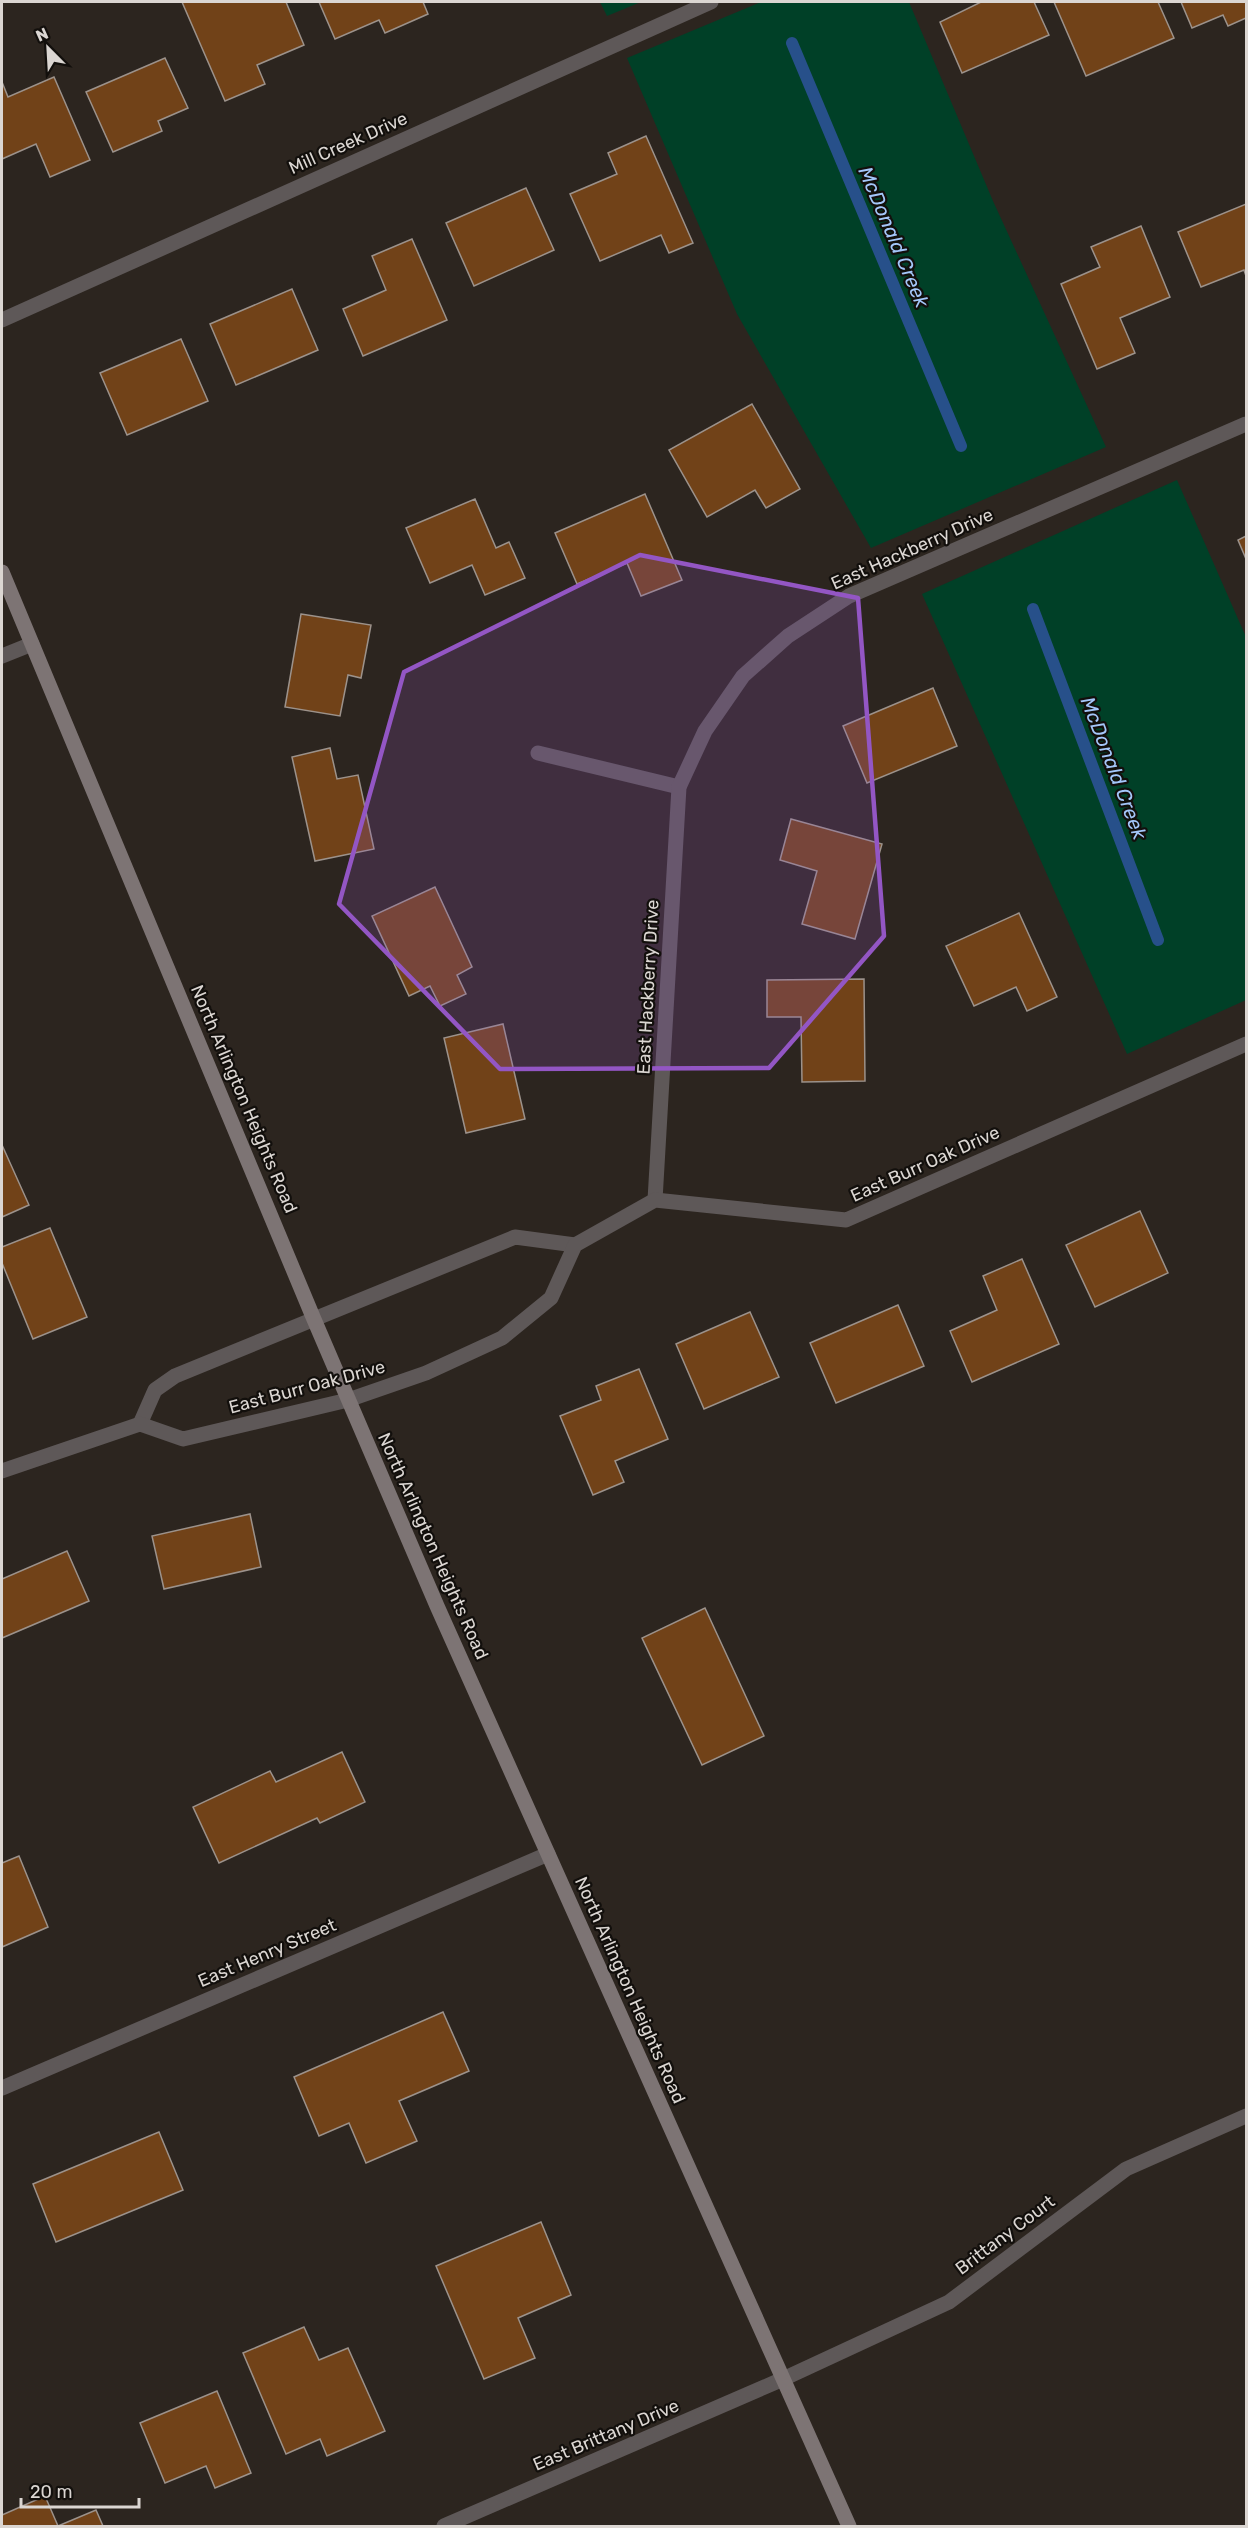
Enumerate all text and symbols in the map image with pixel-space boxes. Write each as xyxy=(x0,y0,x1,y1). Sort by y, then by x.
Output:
north arrow xyxy=(18,18,78,78)
text: N xyxy=(33,24,51,46)
street label: Mill Creek Drive xyxy=(285,107,411,179)
water label: McDonald Creek xyxy=(853,163,935,312)
street label: East Hackberry Drive xyxy=(828,503,996,595)
water label: McDonald Creek xyxy=(1076,693,1153,844)
street label: East Hackberry Drive xyxy=(632,899,664,1075)
street label: North Arlington Heights Road xyxy=(186,982,302,1216)
street label: East Burr Oak Drive xyxy=(847,1121,1003,1207)
street label: East Burr Oak Drive xyxy=(226,1356,388,1418)
street label: North Arlington Heights Road xyxy=(373,1429,493,1663)
street label: North Arlington Heights Road xyxy=(570,1873,690,2107)
street label: East Henry Street xyxy=(195,1914,339,1992)
street label: Brittany Court xyxy=(951,2190,1059,2280)
street label: East Brittany Drive xyxy=(530,2394,682,2476)
scale bar xyxy=(21,2471,140,2509)
text: 20 m xyxy=(30,2481,72,2503)

